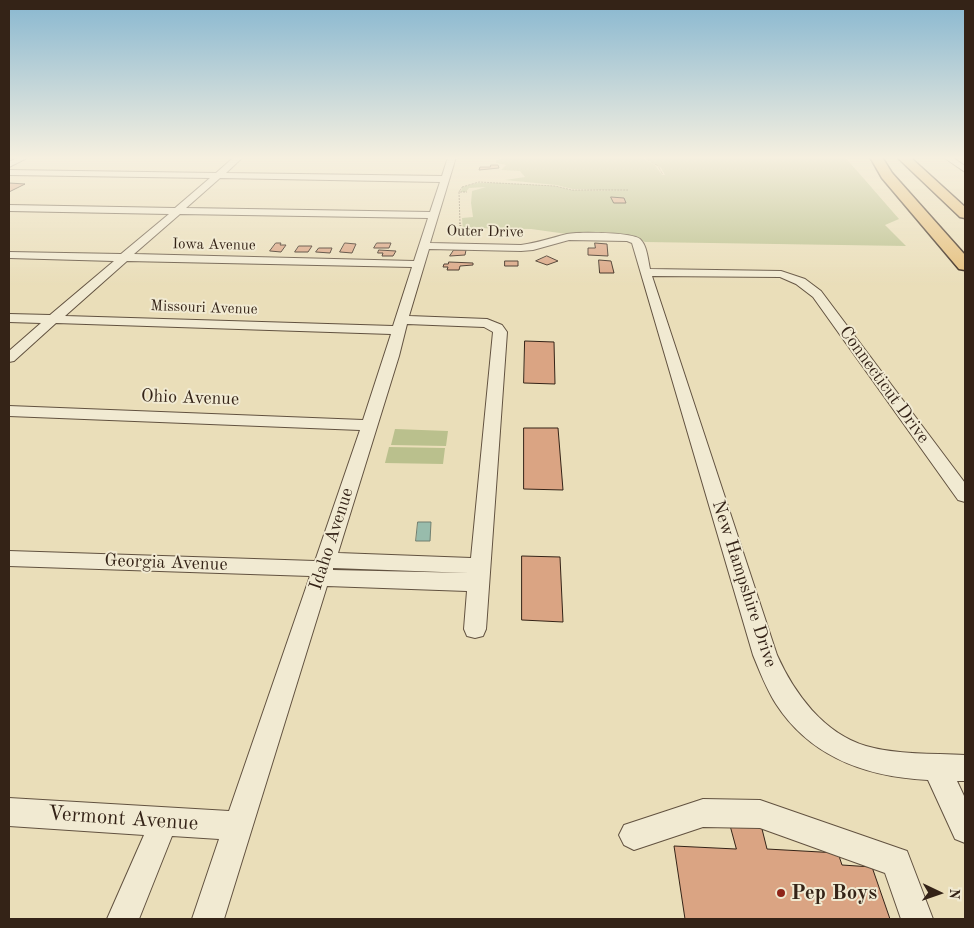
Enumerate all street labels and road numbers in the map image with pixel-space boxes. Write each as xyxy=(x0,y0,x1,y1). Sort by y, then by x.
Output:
street label: Outer Drive xyxy=(446,222,524,242)
street label: Iowa Avenue xyxy=(172,235,256,255)
street label: Missouri Avenue xyxy=(150,297,258,319)
street label: Connecticut Drive xyxy=(834,322,934,448)
street label: Ohio Avenue xyxy=(140,385,240,411)
street label: Idaho Avenue xyxy=(305,485,359,593)
street label: New Hampshire Drive xyxy=(707,498,781,670)
street label: Georgia Avenue xyxy=(104,550,228,576)
street label: Vermont Avenue xyxy=(47,801,199,837)

